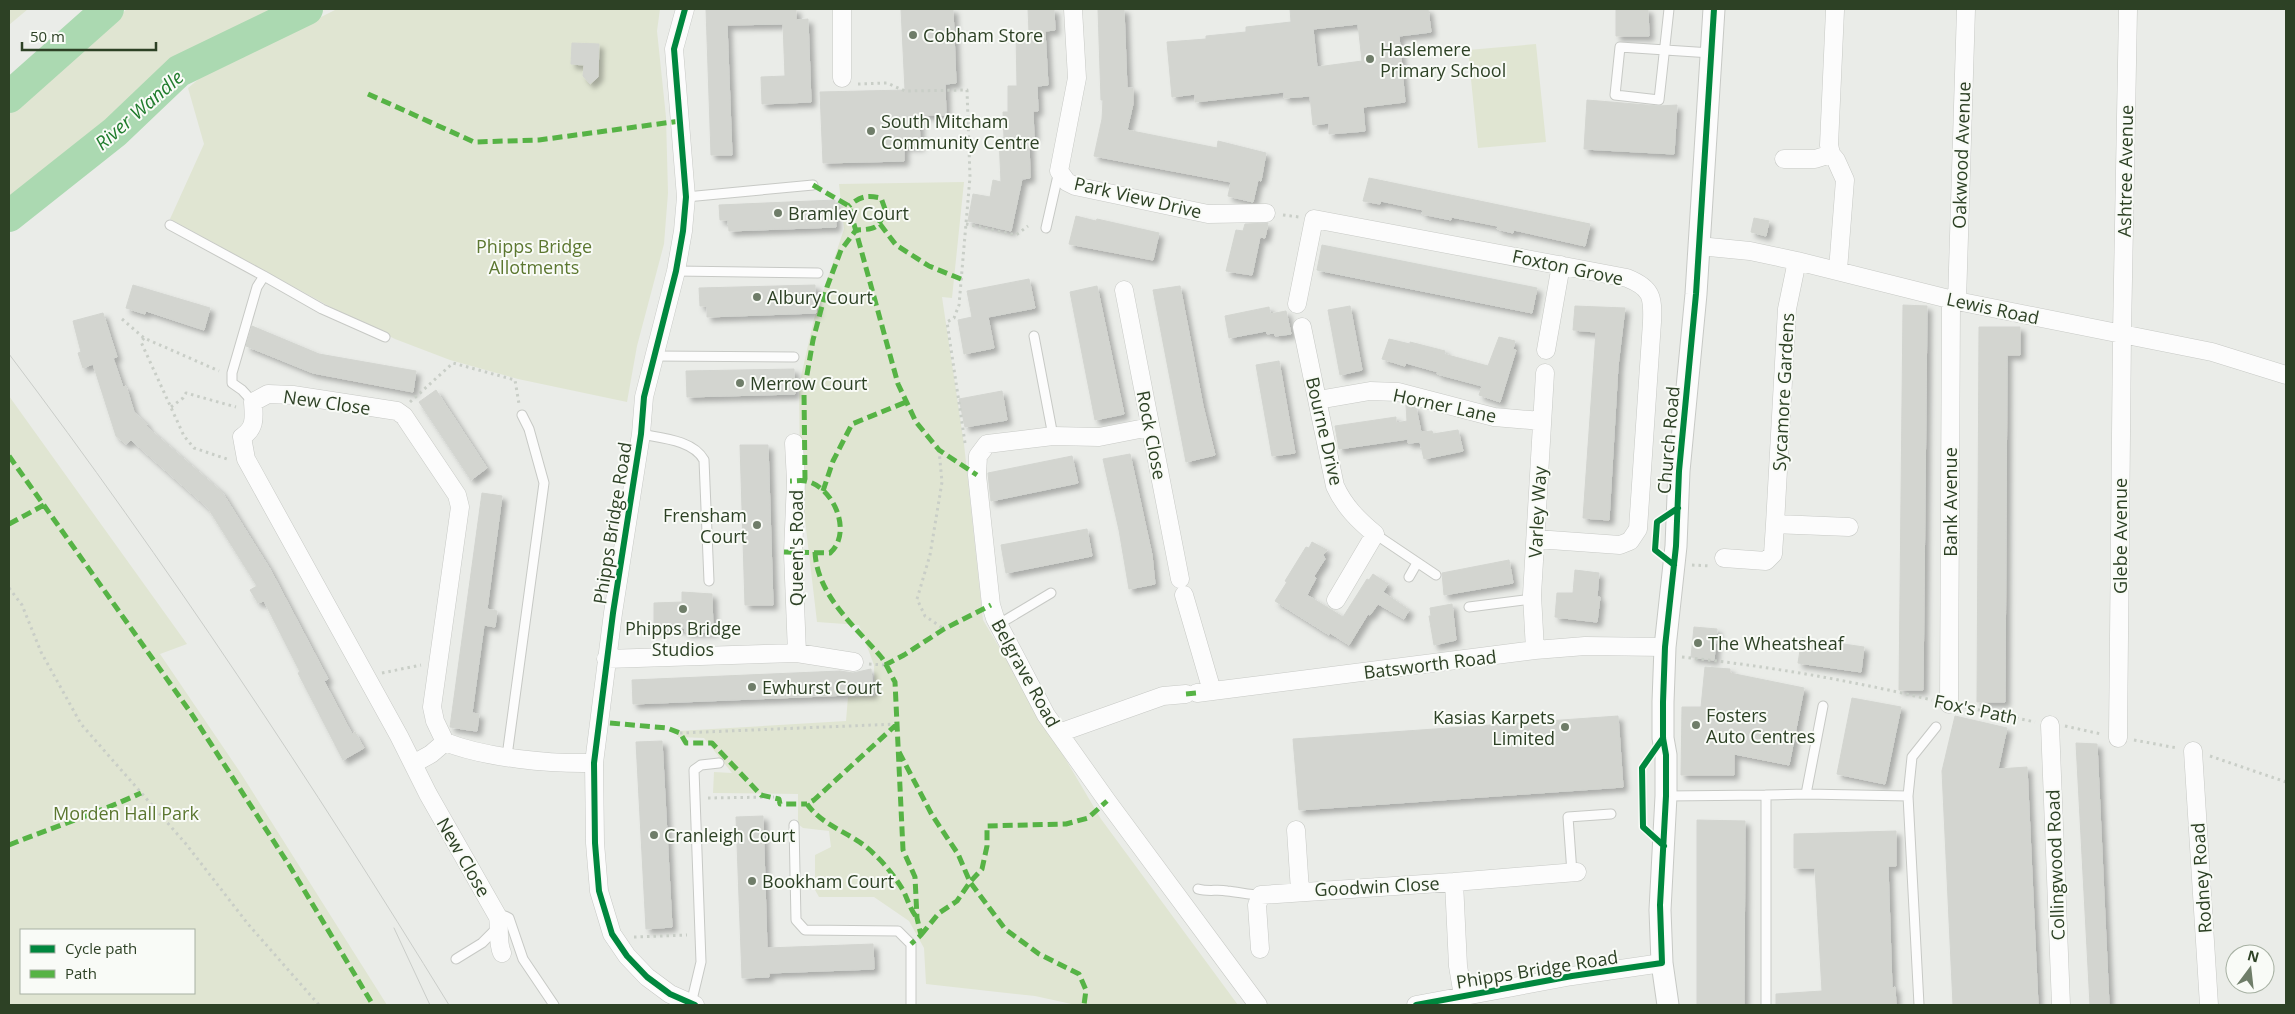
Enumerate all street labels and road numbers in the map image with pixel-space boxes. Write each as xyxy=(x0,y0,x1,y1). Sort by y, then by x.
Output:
street label: Oakwood Avenue xyxy=(1946,81,1976,229)
street label: Ashtree Avenue xyxy=(2112,105,2138,237)
street label: Park View Drive xyxy=(1072,171,1204,223)
street label: Foxton Grove xyxy=(1510,244,1626,290)
street label: Lewis Road xyxy=(1944,286,2042,330)
street label: Sycamore Gardens xyxy=(1767,312,1799,472)
street label: Bourne Drive xyxy=(1301,374,1349,488)
street label: Horner Lane xyxy=(1391,382,1499,428)
street label: New Close xyxy=(282,384,372,420)
street label: Church Road xyxy=(1651,385,1685,495)
street label: Rock Close xyxy=(1132,388,1172,482)
street label: Phipps Bridge Road xyxy=(587,440,637,606)
street label: Bank Avenue xyxy=(1938,447,1962,557)
street label: Varley Way xyxy=(1523,464,1551,559)
street label: Glebe Avenue xyxy=(2108,478,2132,594)
street label: Queen's Road xyxy=(784,490,808,606)
street label: Belgrave Road xyxy=(986,615,1066,731)
street label: Batsworth Road xyxy=(1362,644,1498,684)
street label: Fox's Path xyxy=(1932,688,2020,730)
street label: Collingwood Road xyxy=(2040,789,2070,941)
street label: New Close xyxy=(432,813,496,901)
street label: Rodney Road xyxy=(2185,822,2217,934)
street label: Goodwin Close xyxy=(1314,871,1440,901)
street label: Phipps Bridge Road xyxy=(1454,944,1620,994)

